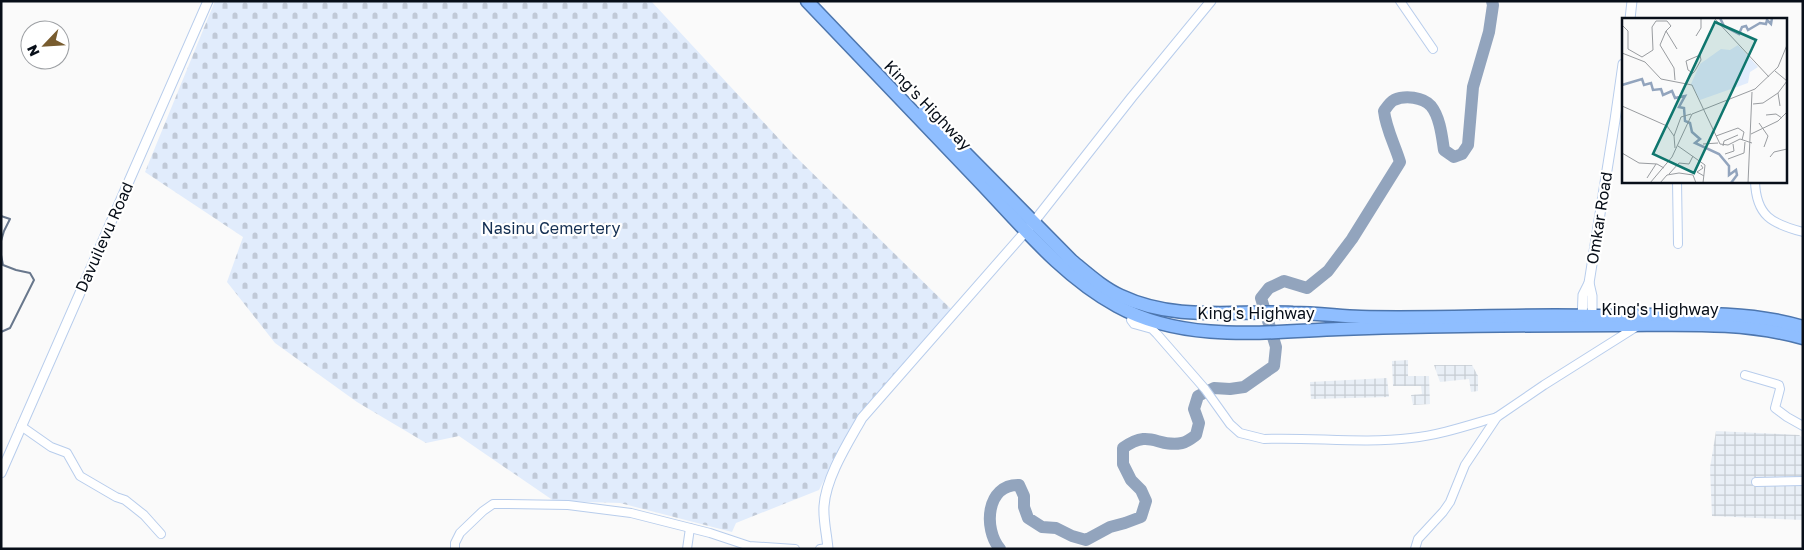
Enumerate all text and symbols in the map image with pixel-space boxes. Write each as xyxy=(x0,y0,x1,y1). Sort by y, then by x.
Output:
inset map xyxy=(1622,18,1786,182)
north arrow xyxy=(20,20,70,70)
text: N xyxy=(23,42,43,59)
street label: King's Highway xyxy=(880,56,976,154)
street label: Omkar Road xyxy=(1582,170,1616,266)
street label: Davuilevu Road xyxy=(71,179,137,295)
park label: Nasinu Cemertery xyxy=(481,218,621,238)
street label: King's Highway xyxy=(1601,299,1719,319)
street label: King's Highway xyxy=(1197,303,1315,323)

